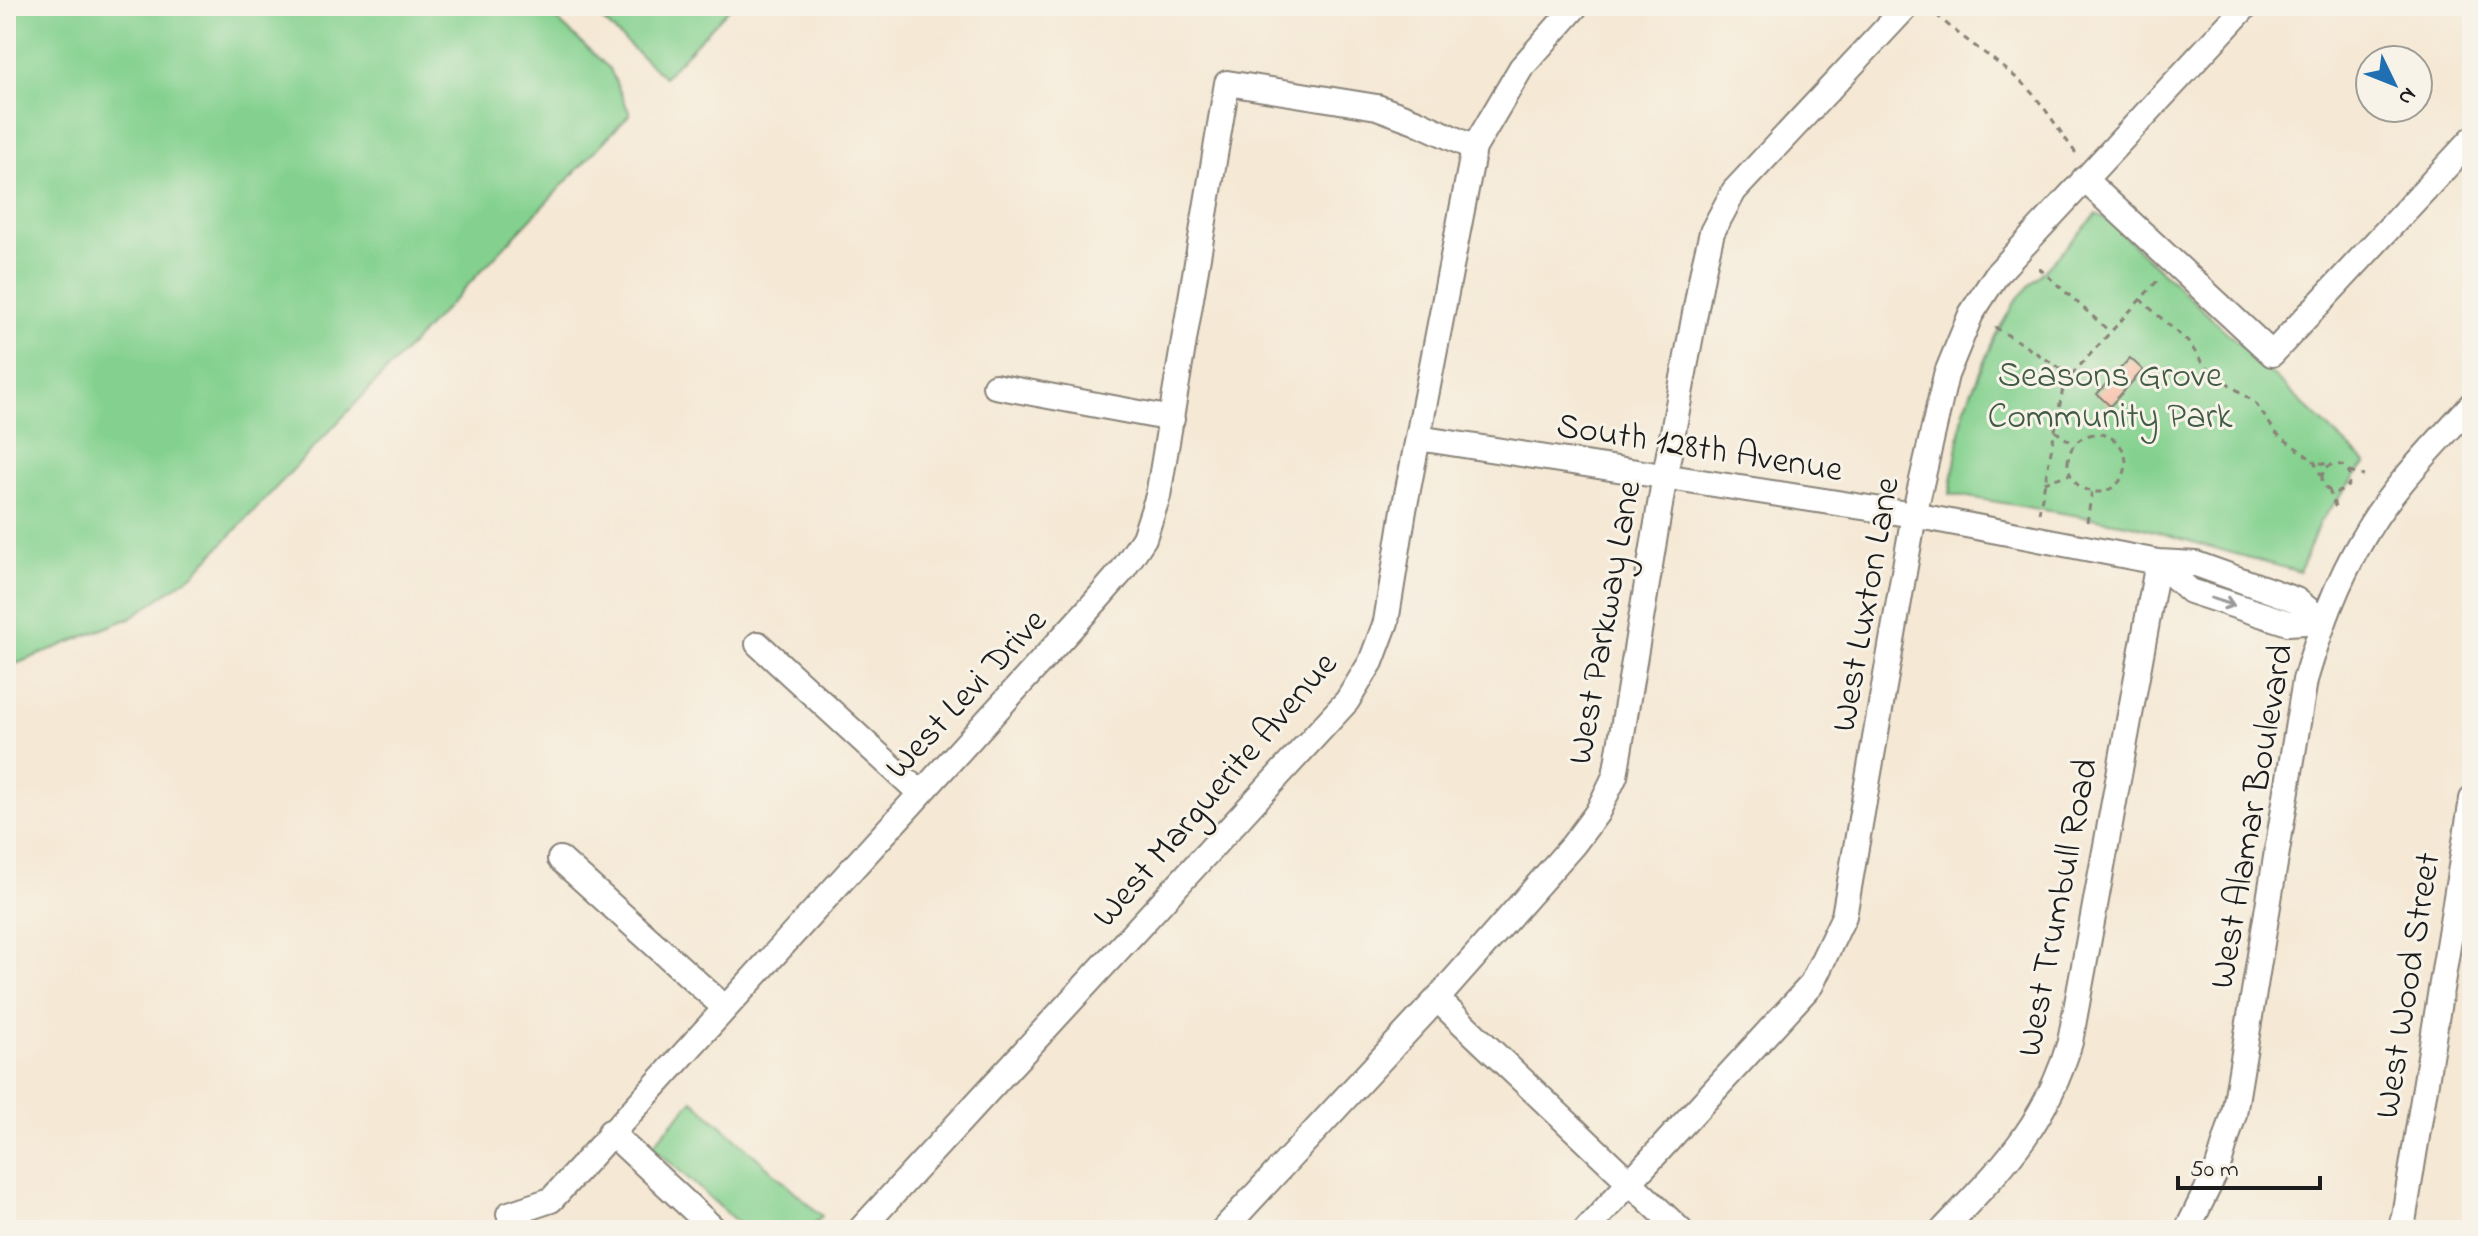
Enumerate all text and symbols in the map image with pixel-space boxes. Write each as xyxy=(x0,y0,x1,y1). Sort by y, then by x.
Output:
north arrow xyxy=(2354,44,2434,124)
text: N xyxy=(2390,79,2423,112)
park label: Seasons Grove Community Park xyxy=(1987,351,2233,445)
street label: South 128th Avenue xyxy=(1552,401,1847,498)
street label: West Luxton Lane xyxy=(1819,472,1916,736)
street label: West Parkway Lane xyxy=(1555,476,1658,769)
one-way arrow xyxy=(2211,595,2236,610)
street label: West Levi Drive xyxy=(874,597,1061,793)
street label: West Marguerite Avenue xyxy=(1081,640,1352,941)
street label: West Alamar Boulevard xyxy=(2197,640,2310,993)
street label: West Trumbull Road xyxy=(2005,754,2114,1061)
street label: West Wood Street xyxy=(2362,849,2457,1123)
scale bar xyxy=(2178,1140,2320,1190)
text: 50 m xyxy=(2190,1153,2239,1188)

